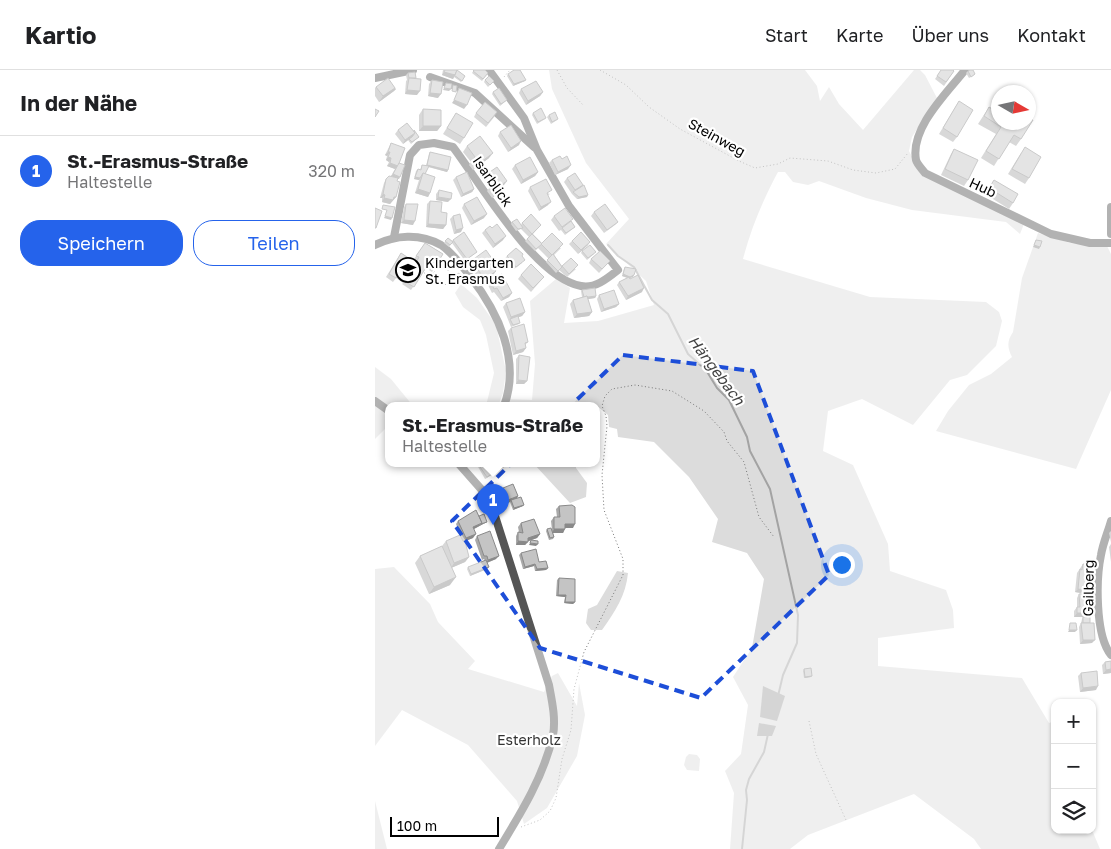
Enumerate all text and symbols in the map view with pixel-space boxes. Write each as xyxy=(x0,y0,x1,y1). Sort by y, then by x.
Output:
text: Kartio xyxy=(25,20,97,49)
text: Start xyxy=(765,24,808,46)
text: Karte xyxy=(836,24,883,46)
text: Über uns xyxy=(911,24,989,46)
text: Kontakt xyxy=(1017,24,1086,46)
north arrow xyxy=(991,85,1036,130)
text: In der Nähe xyxy=(20,90,137,116)
street label: Steinweg xyxy=(686,114,748,160)
text: St.-Erasmus-Straße xyxy=(67,149,248,172)
street label: Isarblick xyxy=(470,153,517,210)
text: 1 xyxy=(32,161,40,181)
text: 320 m xyxy=(308,161,355,181)
text: Haltestelle xyxy=(67,172,152,192)
street label: Hub xyxy=(967,173,999,201)
button: Speichern xyxy=(20,220,183,266)
button: Teilen xyxy=(193,220,355,266)
place label: Kindergarten St. Erasmus xyxy=(425,254,514,287)
school or university icon: Kindergarten St. Erasmus xyxy=(395,257,421,283)
water label: Hängebach xyxy=(684,332,749,409)
popup xyxy=(385,402,600,467)
text: St.-Erasmus-Straße xyxy=(402,413,583,436)
text: Haltestelle xyxy=(402,436,487,456)
pin: 1 xyxy=(477,484,509,525)
your location xyxy=(829,552,855,578)
street label: Gailberg xyxy=(1079,560,1097,616)
map controls xyxy=(1051,699,1096,834)
button: + xyxy=(1051,699,1096,744)
park label: Esterholz xyxy=(497,731,561,748)
button: − xyxy=(1051,744,1096,789)
button: layers xyxy=(1051,789,1096,834)
scale bar xyxy=(390,814,499,837)
text: 100 m xyxy=(397,817,437,834)

